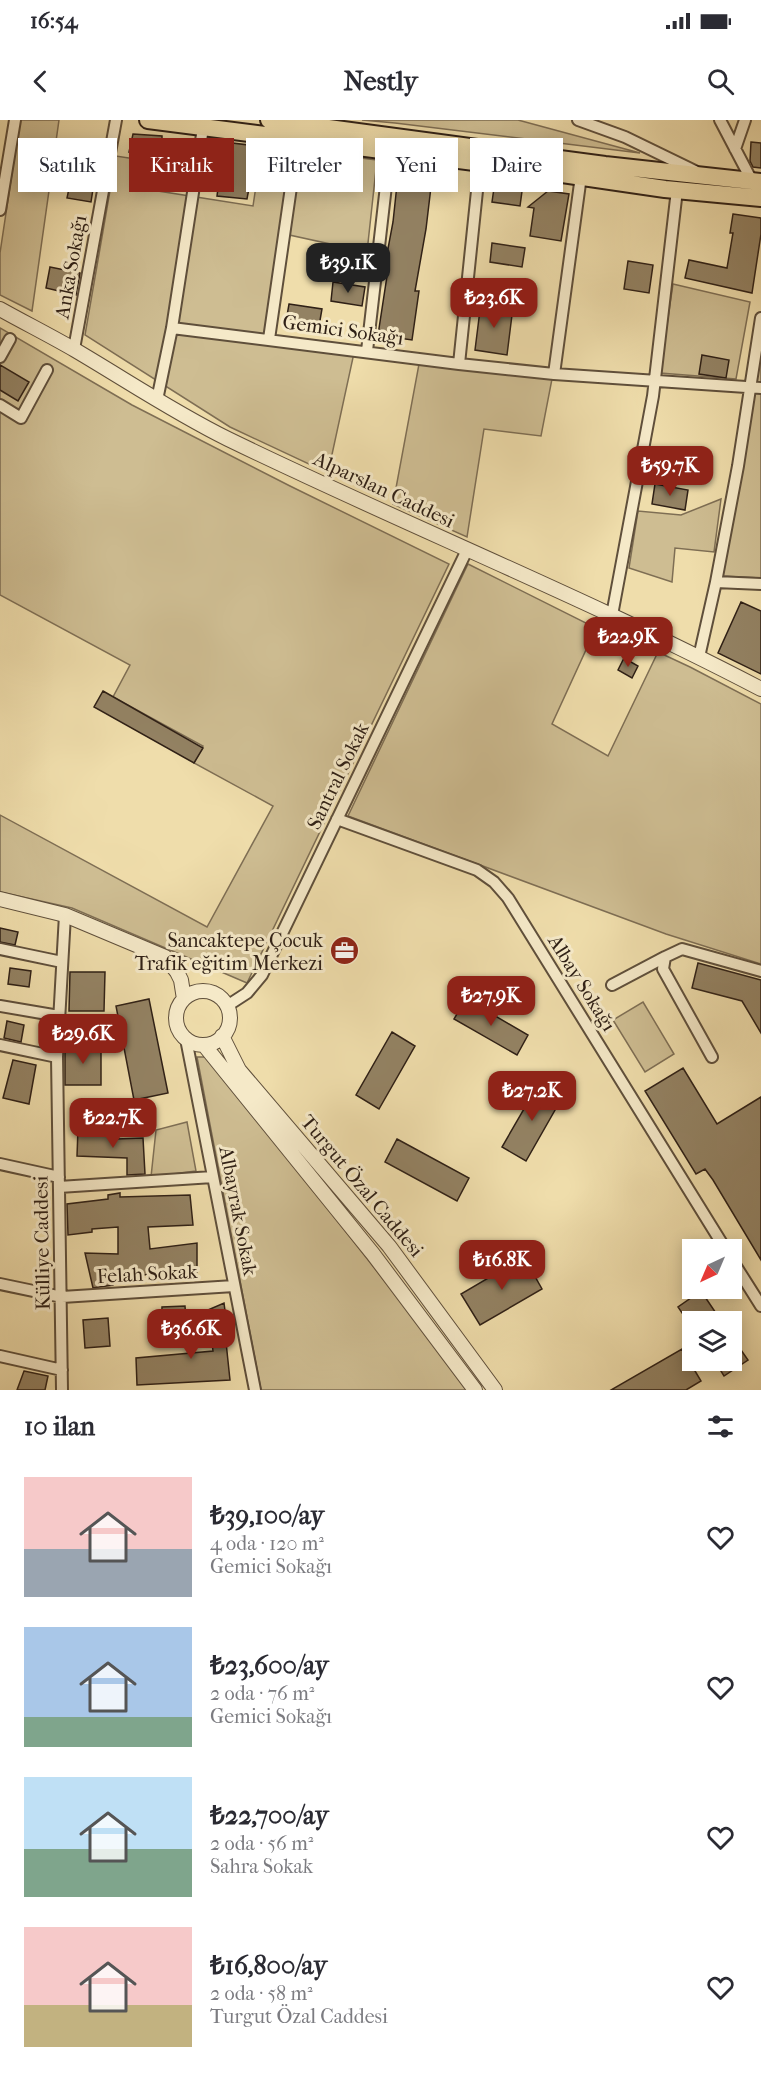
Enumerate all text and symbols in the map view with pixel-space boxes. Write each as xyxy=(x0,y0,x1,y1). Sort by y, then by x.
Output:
text: 16:54 xyxy=(30,8,78,34)
icon: back xyxy=(24,65,57,98)
text: Nestly xyxy=(343,65,418,97)
icon: search xyxy=(704,65,737,98)
chip: Satılık xyxy=(18,138,117,192)
chip: Kiralık xyxy=(129,138,234,192)
chip: Filtreler xyxy=(246,138,363,192)
chip: Yeni xyxy=(375,138,458,192)
chip: Daire xyxy=(470,138,563,192)
street label: Anka Sokağı xyxy=(50,213,91,322)
pin: ₺39.1K xyxy=(299,243,397,294)
text: ₺39.1K xyxy=(320,251,376,274)
pin: ₺23.6K xyxy=(445,278,543,329)
text: ₺23.6K xyxy=(464,286,524,309)
street label: Gemici Sokağı xyxy=(281,310,405,350)
pin: ₺59.7K xyxy=(621,446,719,497)
street label: Alparslan Caddesi xyxy=(309,447,458,533)
text: ₺59.7K xyxy=(641,454,699,477)
pin: ₺22.9K xyxy=(579,617,677,668)
text: ₺22.9K xyxy=(598,625,658,648)
street label: Santral Sokak xyxy=(302,718,374,833)
place label: Sancaktepe Çocuk Trafik eğitim Merkezi xyxy=(135,929,324,975)
street label: Albay Sokağı xyxy=(543,930,621,1035)
office icon: Sancaktepe Çocuk Trafik eğitim Merkezi xyxy=(328,935,360,967)
pin: ₺27.9K xyxy=(442,976,540,1027)
text: ₺27.9K xyxy=(461,984,521,1007)
pin: ₺29.6K xyxy=(34,1014,132,1065)
text: ₺29.6K xyxy=(52,1022,114,1045)
pin: ₺27.2K xyxy=(483,1071,581,1122)
text: ₺27.2K xyxy=(502,1079,562,1102)
pin: ₺22.7K xyxy=(64,1098,162,1149)
text: ₺22.7K xyxy=(84,1106,142,1129)
street label: Turgut Özal Caddesi xyxy=(296,1110,429,1262)
street label: Albayrak Sokak xyxy=(214,1144,262,1278)
street label: Külliye Caddesi xyxy=(29,1175,55,1310)
north arrow xyxy=(682,1239,742,1299)
map controls xyxy=(682,1239,742,1371)
pin: ₺16.8K xyxy=(453,1240,551,1291)
text: ₺16.8K xyxy=(473,1248,531,1271)
street label: Felah Sokak xyxy=(96,1260,199,1288)
pin: ₺36.6K xyxy=(142,1309,240,1360)
button: layers xyxy=(682,1311,742,1371)
text: ₺36.6K xyxy=(161,1317,221,1340)
icon: filters xyxy=(704,1410,737,1443)
text: 10 ilan xyxy=(24,1411,95,1442)
text: ₺39,100/ay xyxy=(210,1500,324,1531)
icon: home xyxy=(72,1501,144,1573)
icon: heart xyxy=(704,1521,737,1554)
text: 4 oda · 120 m² xyxy=(210,1532,324,1555)
text: Gemici Sokağı xyxy=(210,1555,332,1578)
text: ₺23,600/ay xyxy=(210,1650,329,1681)
icon: home xyxy=(72,1651,144,1723)
icon: heart xyxy=(704,1671,737,1704)
text: 2 oda · 76 m² xyxy=(210,1682,315,1705)
text: Gemici Sokağı xyxy=(210,1705,332,1728)
text: ₺22,700/ay xyxy=(210,1800,329,1831)
icon: home xyxy=(72,1801,144,1873)
icon: heart xyxy=(704,1821,737,1854)
text: 2 oda · 56 m² xyxy=(210,1832,314,1855)
text: Sahra Sokak xyxy=(210,1855,313,1878)
text: ₺16,800/ay xyxy=(210,1950,327,1981)
icon: home xyxy=(72,1951,144,2023)
icon: heart xyxy=(704,1971,737,2004)
text: 2 oda · 58 m² xyxy=(210,1982,313,2005)
text: Turgut Özal Caddesi xyxy=(210,2005,388,2028)

